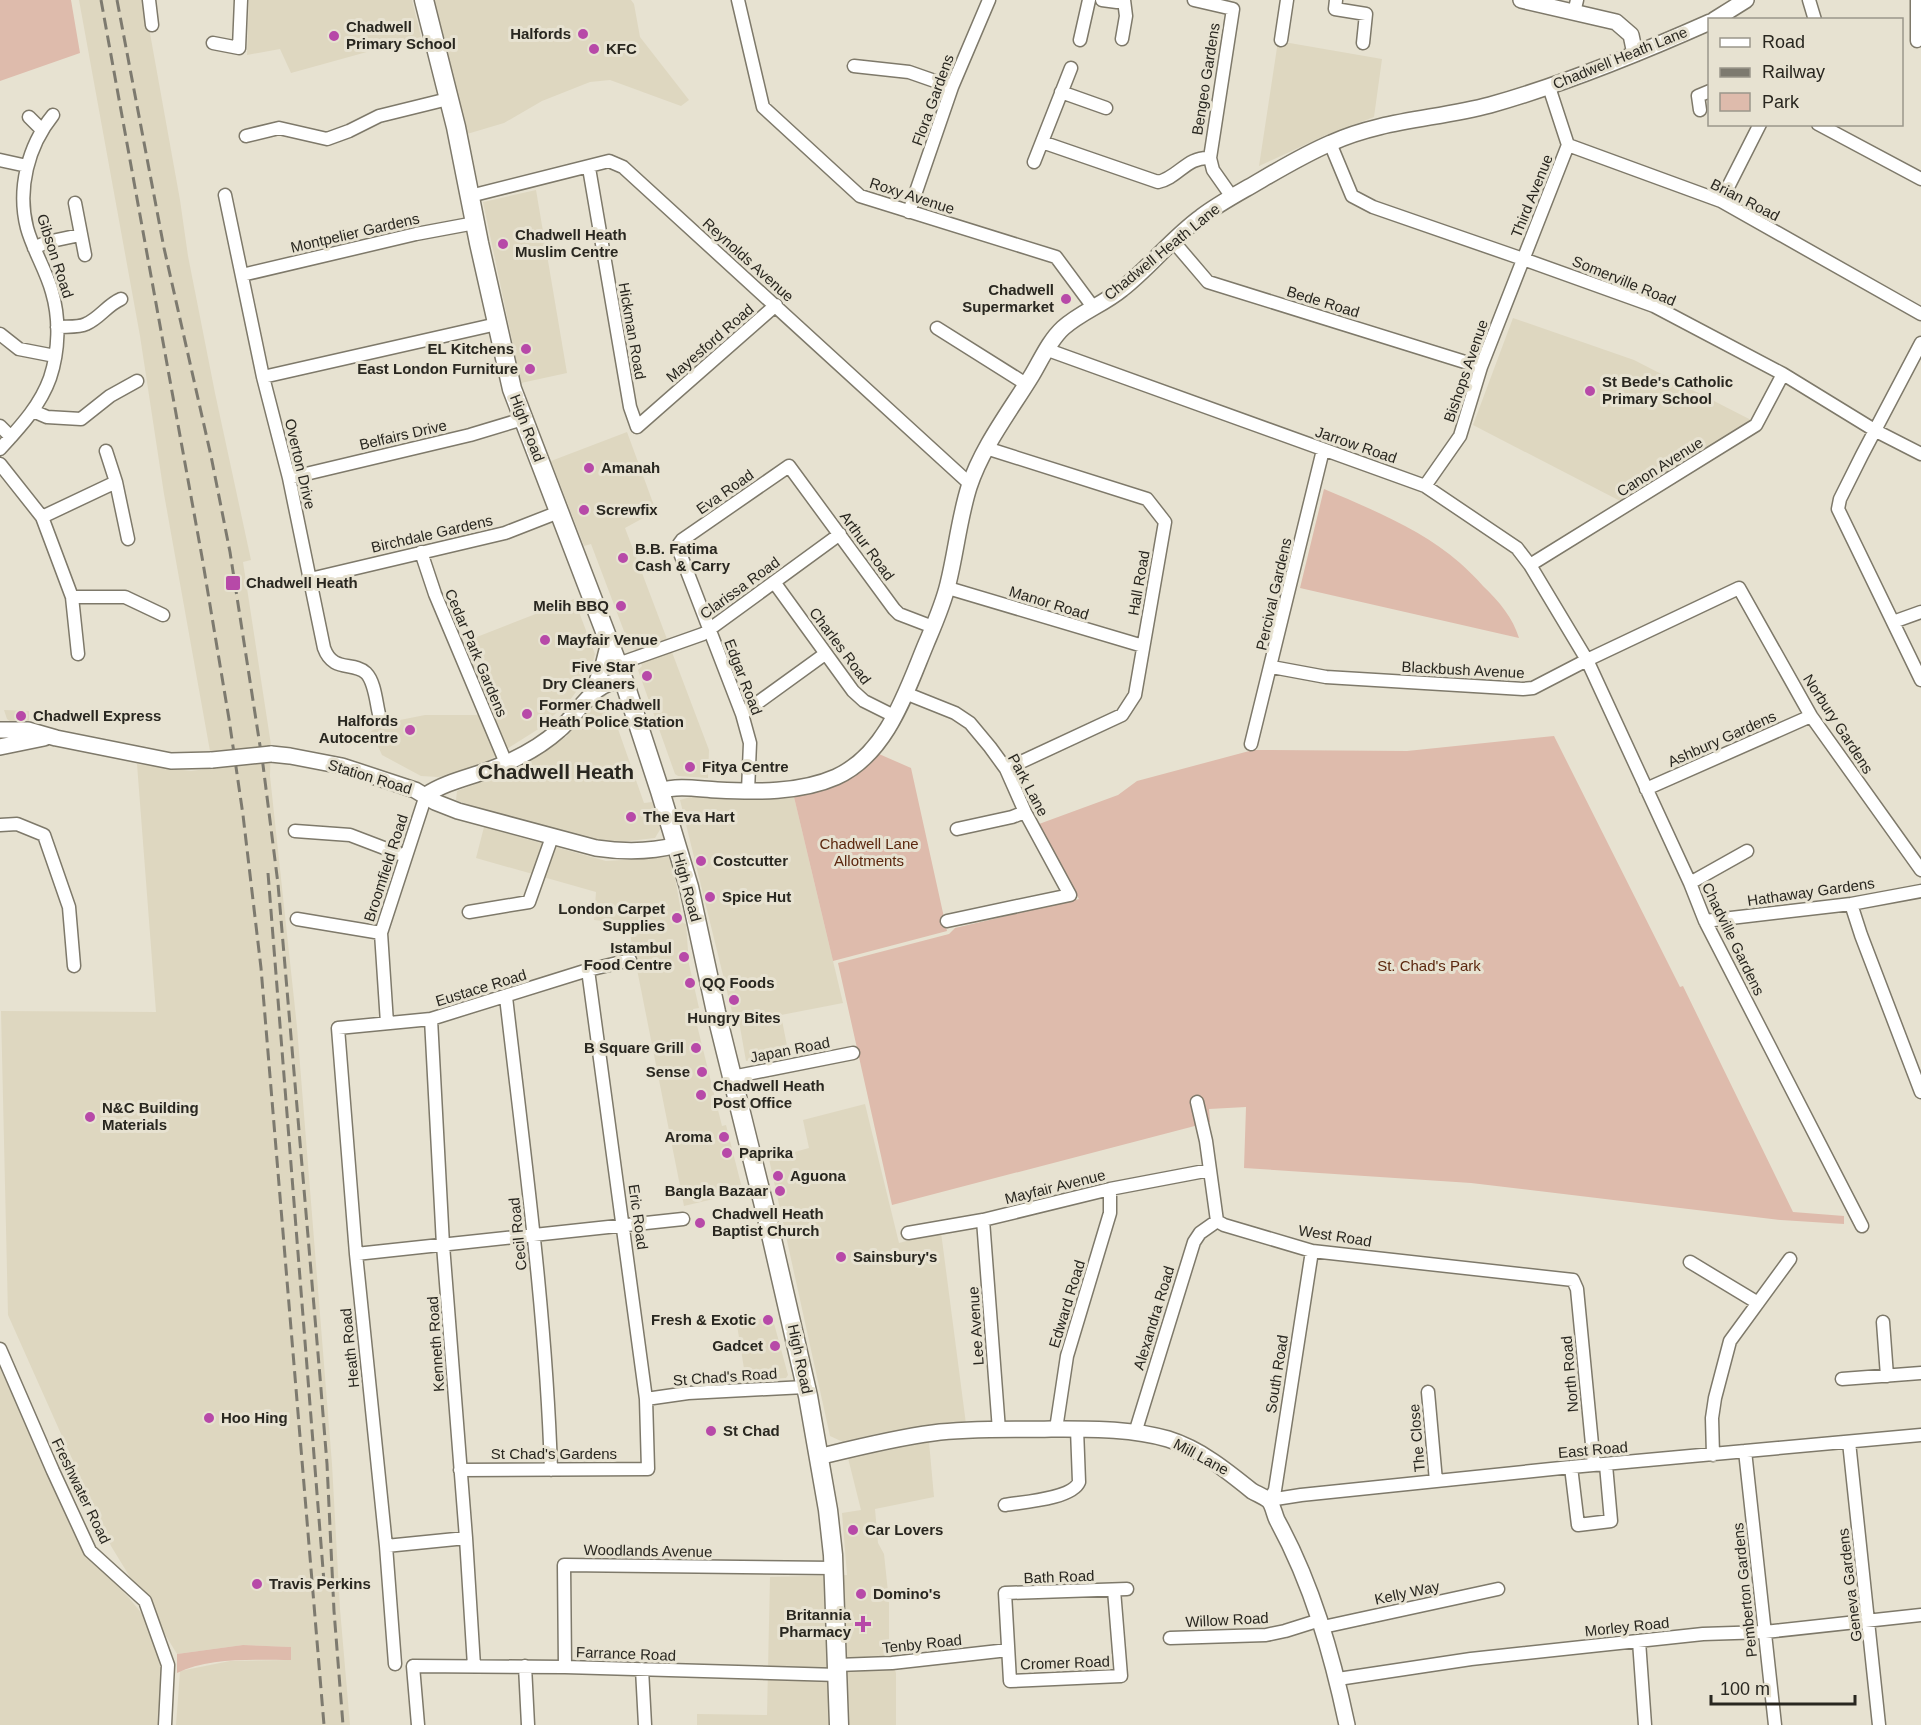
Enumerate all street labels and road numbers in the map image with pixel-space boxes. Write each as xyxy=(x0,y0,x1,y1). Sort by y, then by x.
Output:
street label: Bengeo Gardens xyxy=(1188,22,1223,136)
street label: Chadwell Heath Lane xyxy=(1550,23,1689,92)
street label: Flora Gardens xyxy=(908,52,957,148)
street label: Third Avenue xyxy=(1507,152,1556,240)
street label: Roxy Avenue xyxy=(868,174,957,217)
street label: Brian Road xyxy=(1708,175,1783,224)
street label: Chadwell Heath Lane xyxy=(1101,200,1223,303)
street label: Montpelier Gardens xyxy=(289,209,421,256)
street label: Gibson Road xyxy=(34,212,77,300)
street label: Reynolds Avenue xyxy=(699,214,797,305)
street label: Somerville Road xyxy=(1570,252,1678,309)
street label: Hickman Road xyxy=(616,281,649,381)
street label: Bede Road xyxy=(1285,282,1362,321)
street label: Mayesford Road xyxy=(663,300,757,385)
street label: Bishops Avenue xyxy=(1440,317,1491,424)
street label: High Road xyxy=(507,392,548,464)
street label: Belfairs Drive xyxy=(358,416,448,453)
street label: Overton Drive xyxy=(282,417,319,511)
street label: Jarrow Road xyxy=(1313,423,1399,466)
street label: Canon Avenue xyxy=(1614,433,1706,500)
street label: Eva Road xyxy=(693,466,757,517)
street label: Arthur Road xyxy=(837,508,898,583)
street label: Birchdale Gardens xyxy=(369,511,494,556)
street label: Percival Gardens xyxy=(1252,536,1295,652)
street label: Hall Road xyxy=(1124,549,1153,617)
street label: Clarissa Road xyxy=(697,553,783,622)
street label: Manor Road xyxy=(1007,582,1091,623)
street label: Cedar Park Gardens xyxy=(442,586,511,719)
street label: Charles Road xyxy=(806,604,875,687)
street label: Edgar Road xyxy=(721,636,766,717)
street label: Blackbush Avenue xyxy=(1401,658,1525,681)
street label: Norbury Gardens xyxy=(1800,671,1877,777)
street label: Ashbury Gardens xyxy=(1665,707,1779,770)
street label: Park Lane xyxy=(1005,751,1052,819)
street label: Station Road xyxy=(326,756,414,797)
street label: Broomfield Road xyxy=(360,812,411,924)
street label: High Road xyxy=(670,850,705,923)
street label: Hathaway Gardens xyxy=(1746,874,1876,909)
street label: Chadville Gardens xyxy=(1699,880,1768,998)
street label: Eustace Road xyxy=(433,966,528,1009)
street label: Japan Road xyxy=(749,1033,831,1066)
street label: Mayfair Avenue xyxy=(1003,1166,1107,1207)
street label: Eric Road xyxy=(625,1183,651,1251)
street label: Cecil Road xyxy=(505,1197,530,1271)
street label: West Road xyxy=(1297,1221,1373,1250)
street label: Edward Road xyxy=(1045,1258,1088,1350)
street label: Alexandra Road xyxy=(1130,1264,1177,1372)
street label: Lee Avenue xyxy=(964,1286,987,1366)
street label: Kenneth Road xyxy=(424,1296,447,1392)
street label: Heath Road xyxy=(337,1307,362,1389)
street label: High Road xyxy=(785,1322,816,1395)
street label: South Road xyxy=(1262,1333,1291,1414)
street label: North Road xyxy=(1558,1335,1581,1413)
street label: St Chad's Road xyxy=(672,1364,778,1389)
street label: The Close xyxy=(1405,1403,1428,1473)
street label: Freshwater Road xyxy=(49,1435,114,1546)
street label: Mill Lane xyxy=(1171,1435,1232,1478)
street label: East Road xyxy=(1557,1438,1629,1461)
street label: St Chad's Gardens xyxy=(491,1445,617,1462)
street label: Pemberton Gardens xyxy=(1729,1522,1760,1658)
street label: Geneva Gardens xyxy=(1834,1527,1865,1643)
street label: Woodlands Avenue xyxy=(584,1541,713,1560)
street label: Bath Road xyxy=(1023,1567,1095,1586)
street label: Kelly Way xyxy=(1373,1577,1441,1608)
street label: Willow Road xyxy=(1185,1609,1269,1630)
street label: Morley Road xyxy=(1584,1614,1670,1639)
street label: Tenby Road xyxy=(881,1631,963,1656)
street label: Farrance Road xyxy=(576,1643,676,1664)
street label: Cromer Road xyxy=(1020,1652,1110,1673)

